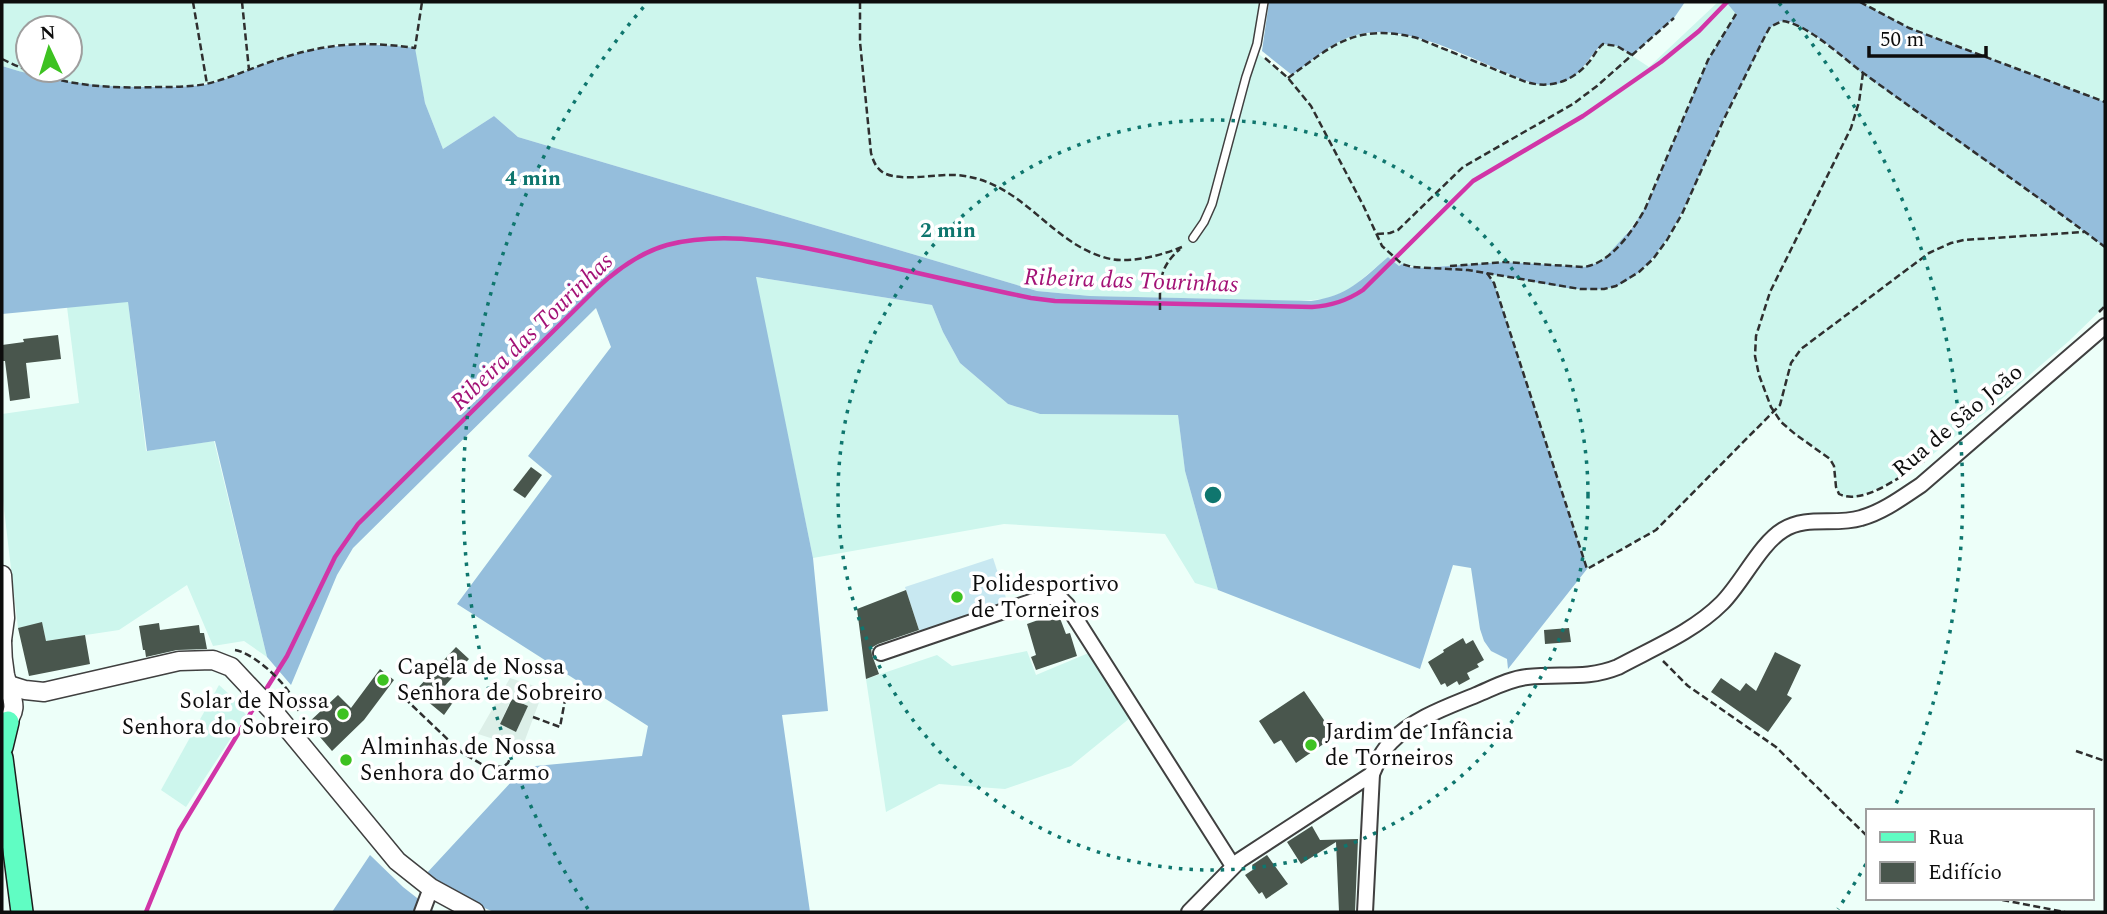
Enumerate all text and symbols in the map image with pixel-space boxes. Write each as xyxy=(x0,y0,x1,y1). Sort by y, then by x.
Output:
north arrow xyxy=(14,14,84,84)
scale bar xyxy=(1869,14,1986,58)
text: N xyxy=(39,19,57,49)
text: 50 m xyxy=(1880,24,1924,56)
text: 4 min xyxy=(505,163,561,195)
text: 2 min xyxy=(920,215,976,247)
water label: Ribeira das Tourinhas xyxy=(442,244,622,419)
water label: Ribeira das Tourinhas xyxy=(1023,259,1239,303)
street label: Rua de São João xyxy=(1885,356,2031,486)
centre of rings xyxy=(1201,483,1225,507)
place label: Polidesportivo de Torneiros xyxy=(971,567,1119,628)
marker: Polidesportivo de Torneiros xyxy=(949,589,965,605)
place label: Capela de Nossa Senhora de Sobreiro xyxy=(397,650,603,711)
marker: Capela de Nossa Senhora de Sobreiro xyxy=(375,672,391,688)
place label: Solar de Nossa Senhora do Sobreiro xyxy=(122,684,329,745)
marker: Solar de Nossa Senhora do Sobreiro xyxy=(335,706,351,722)
place label: Jardim de Infância de Torneiros xyxy=(1325,715,1513,776)
place label: Alminhas de Nossa Senhora do Carmo xyxy=(360,730,556,791)
marker: Jardim de Infância de Torneiros xyxy=(1303,737,1319,753)
marker: Alminhas de Nossa Senhora do Carmo xyxy=(338,752,354,768)
legend xyxy=(1866,809,2093,900)
text: Rua xyxy=(1928,822,1965,854)
text: Edifício xyxy=(1928,857,2002,889)

